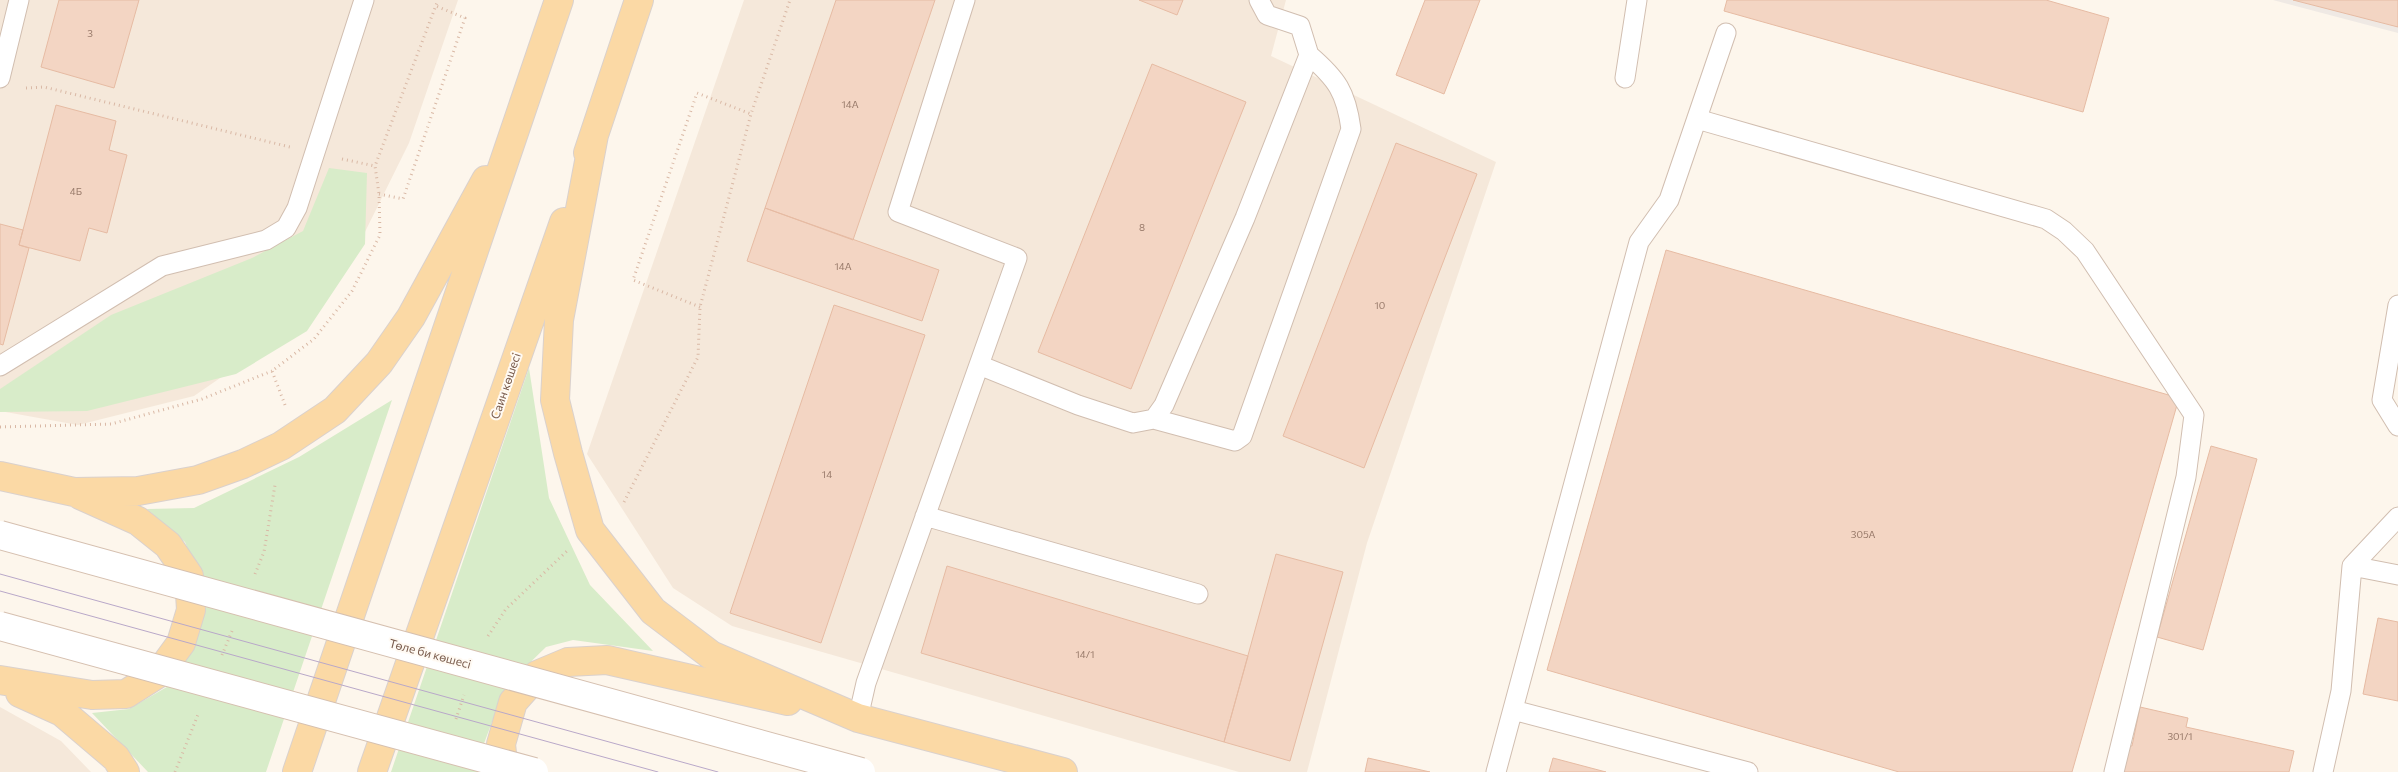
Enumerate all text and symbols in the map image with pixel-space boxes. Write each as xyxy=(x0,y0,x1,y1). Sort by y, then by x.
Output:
house number: 3 xyxy=(87,27,93,39)
house number: 14А xyxy=(841,98,859,110)
house number: 4Б xyxy=(70,185,82,197)
house number: 8 xyxy=(1139,221,1145,233)
house number: 14А xyxy=(834,260,852,272)
house number: 10 xyxy=(1375,299,1385,311)
street label: Саин көшесі xyxy=(487,351,523,421)
house number: 14 xyxy=(822,468,832,480)
house number: 305А xyxy=(1851,528,1875,540)
street label: Төле би көшесі xyxy=(388,635,473,671)
house number: 14/1 xyxy=(1075,648,1095,660)
house number: 301/1 xyxy=(2167,730,2193,742)

